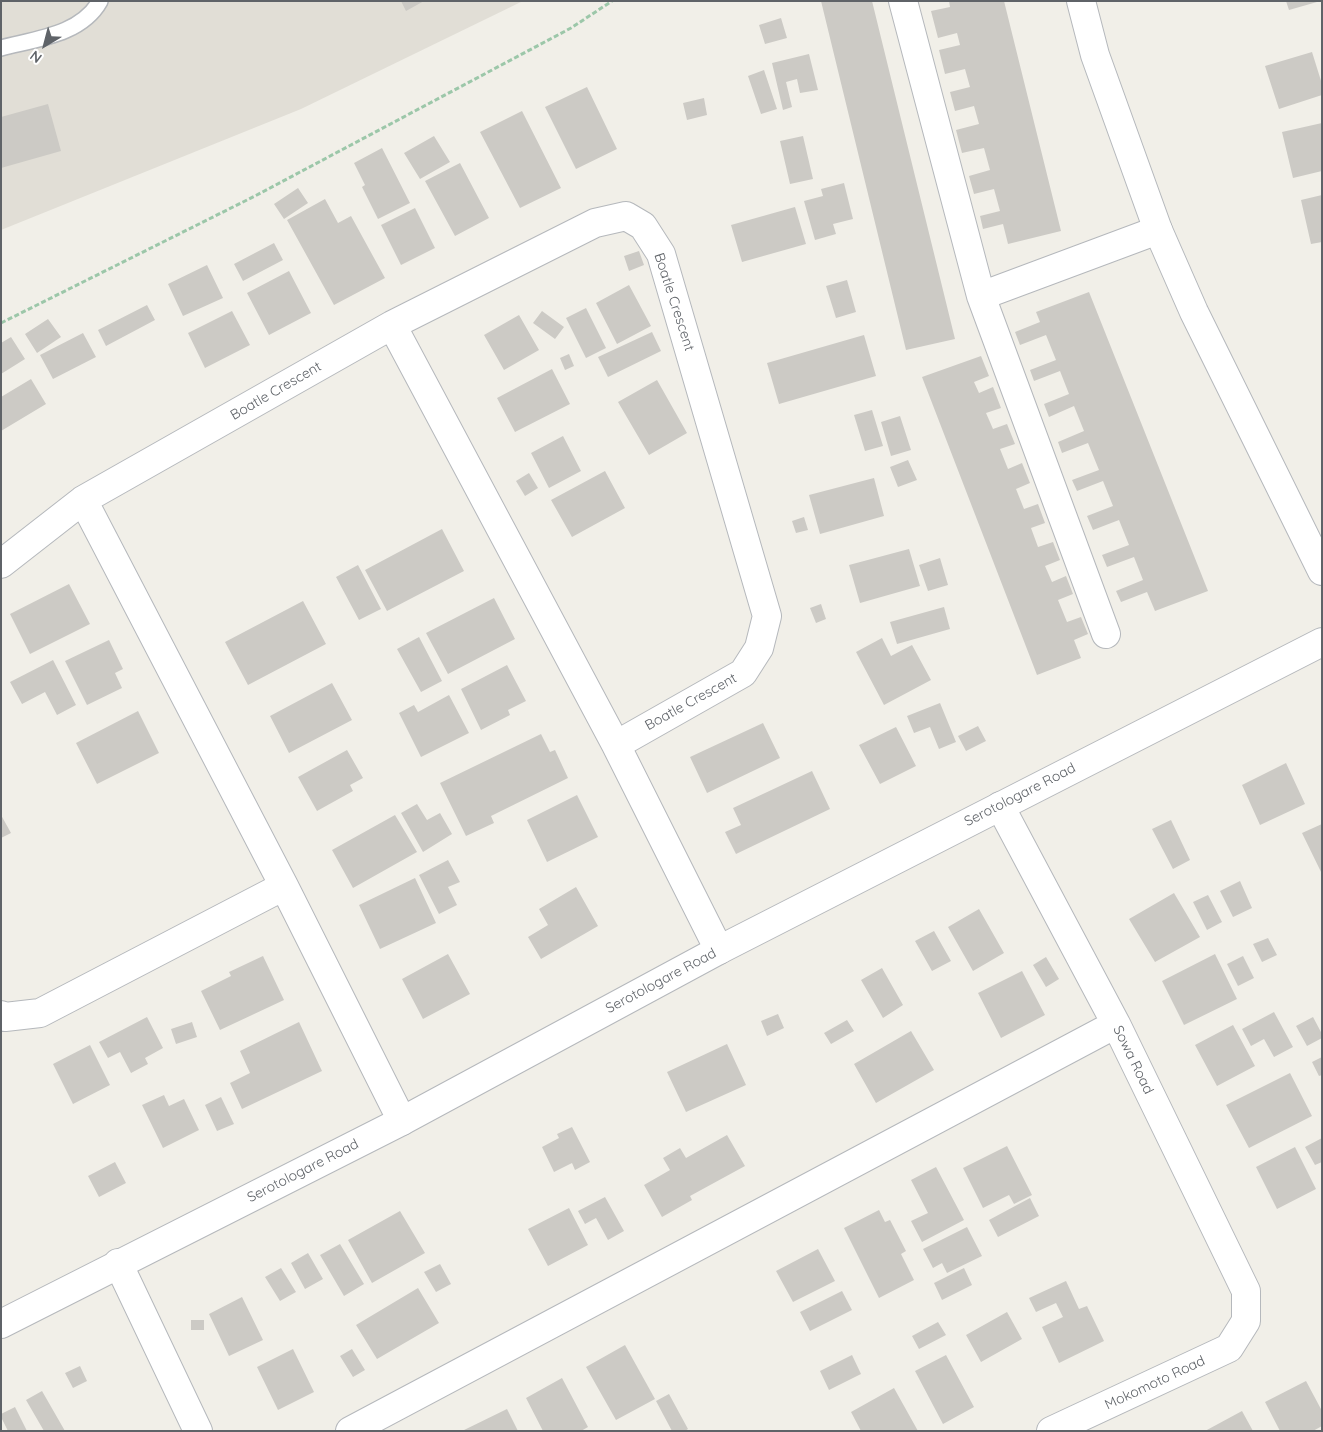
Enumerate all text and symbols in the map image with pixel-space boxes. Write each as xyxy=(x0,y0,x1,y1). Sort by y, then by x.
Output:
north arrow xyxy=(20,20,70,70)
text: N xyxy=(26,47,46,67)
street label: Boatle Crescent xyxy=(650,251,698,353)
street label: Boatle Crescent xyxy=(228,358,324,424)
street label: Boatle Crescent xyxy=(642,670,740,734)
street label: Serotologare Road xyxy=(962,760,1078,830)
street label: Serotologare Road xyxy=(603,945,719,1017)
street label: Sowa Road xyxy=(1109,1023,1157,1097)
street label: Serotologare Road xyxy=(245,1136,361,1206)
street label: Mokomoto Road xyxy=(1102,1352,1208,1414)

